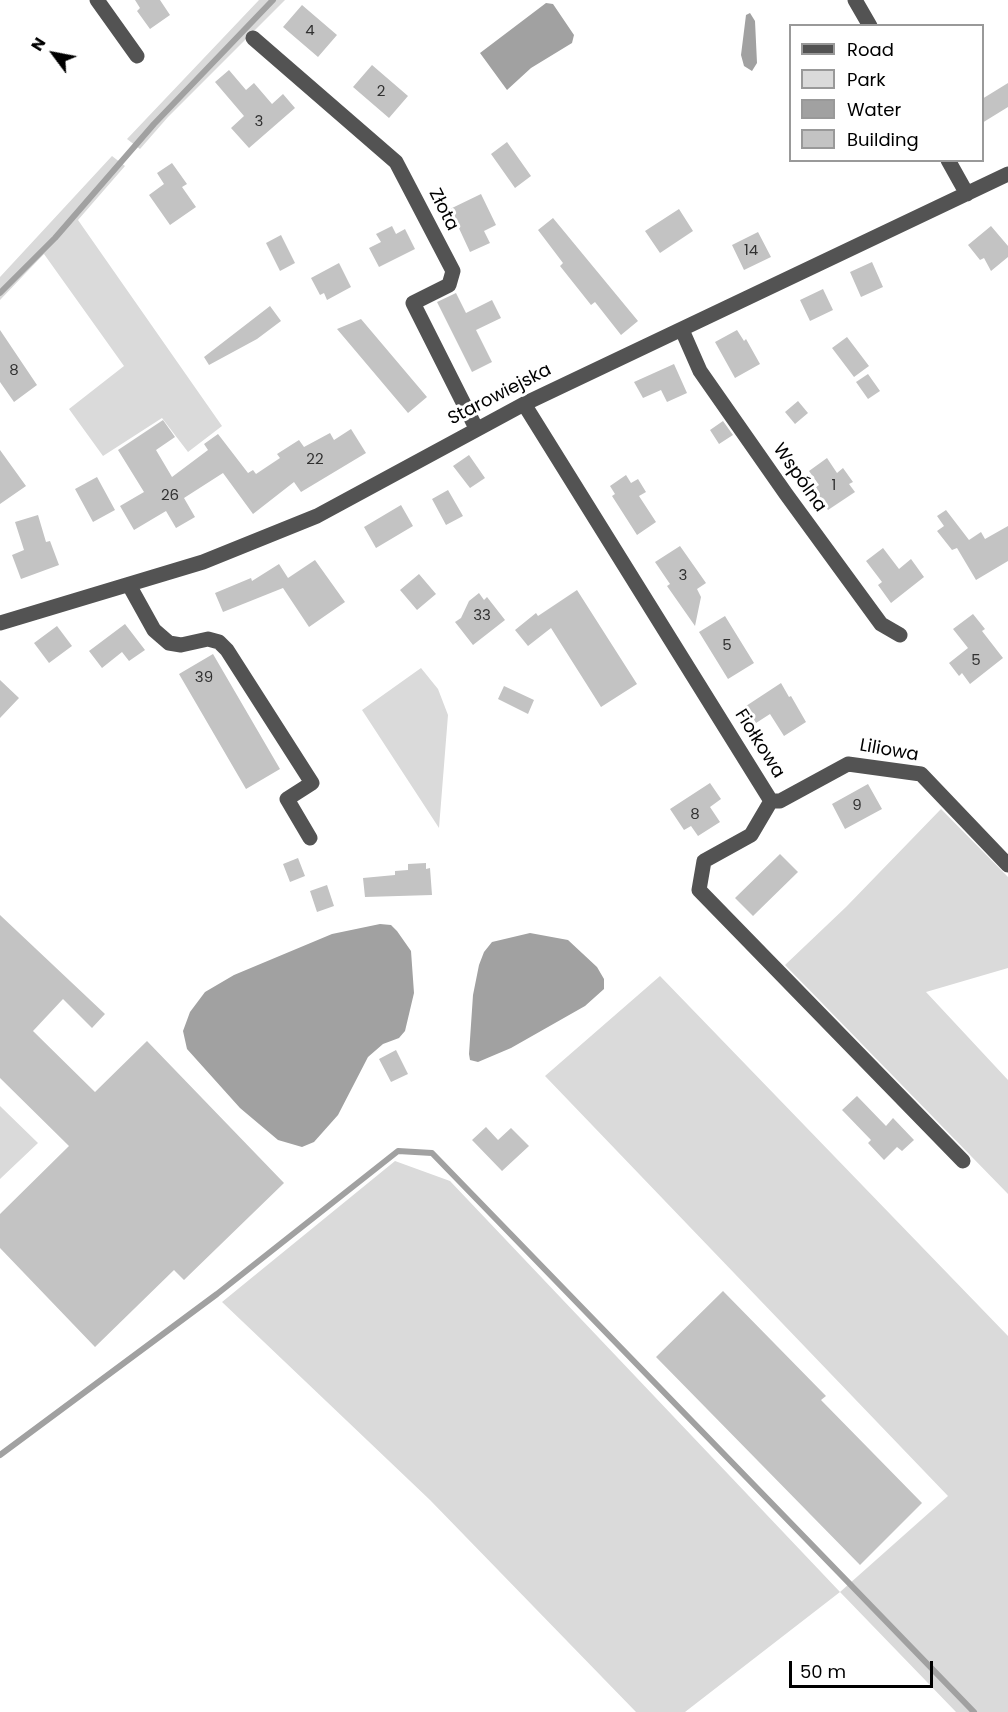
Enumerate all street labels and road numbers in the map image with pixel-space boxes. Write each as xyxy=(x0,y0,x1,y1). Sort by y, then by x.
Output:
street label: Złota xyxy=(423,185,463,235)
street label: Starowiejska xyxy=(445,360,555,430)
street label: Wspólna xyxy=(768,440,830,516)
street label: Fiołkowa xyxy=(729,706,789,782)
street label: Liliowa xyxy=(858,735,920,767)

